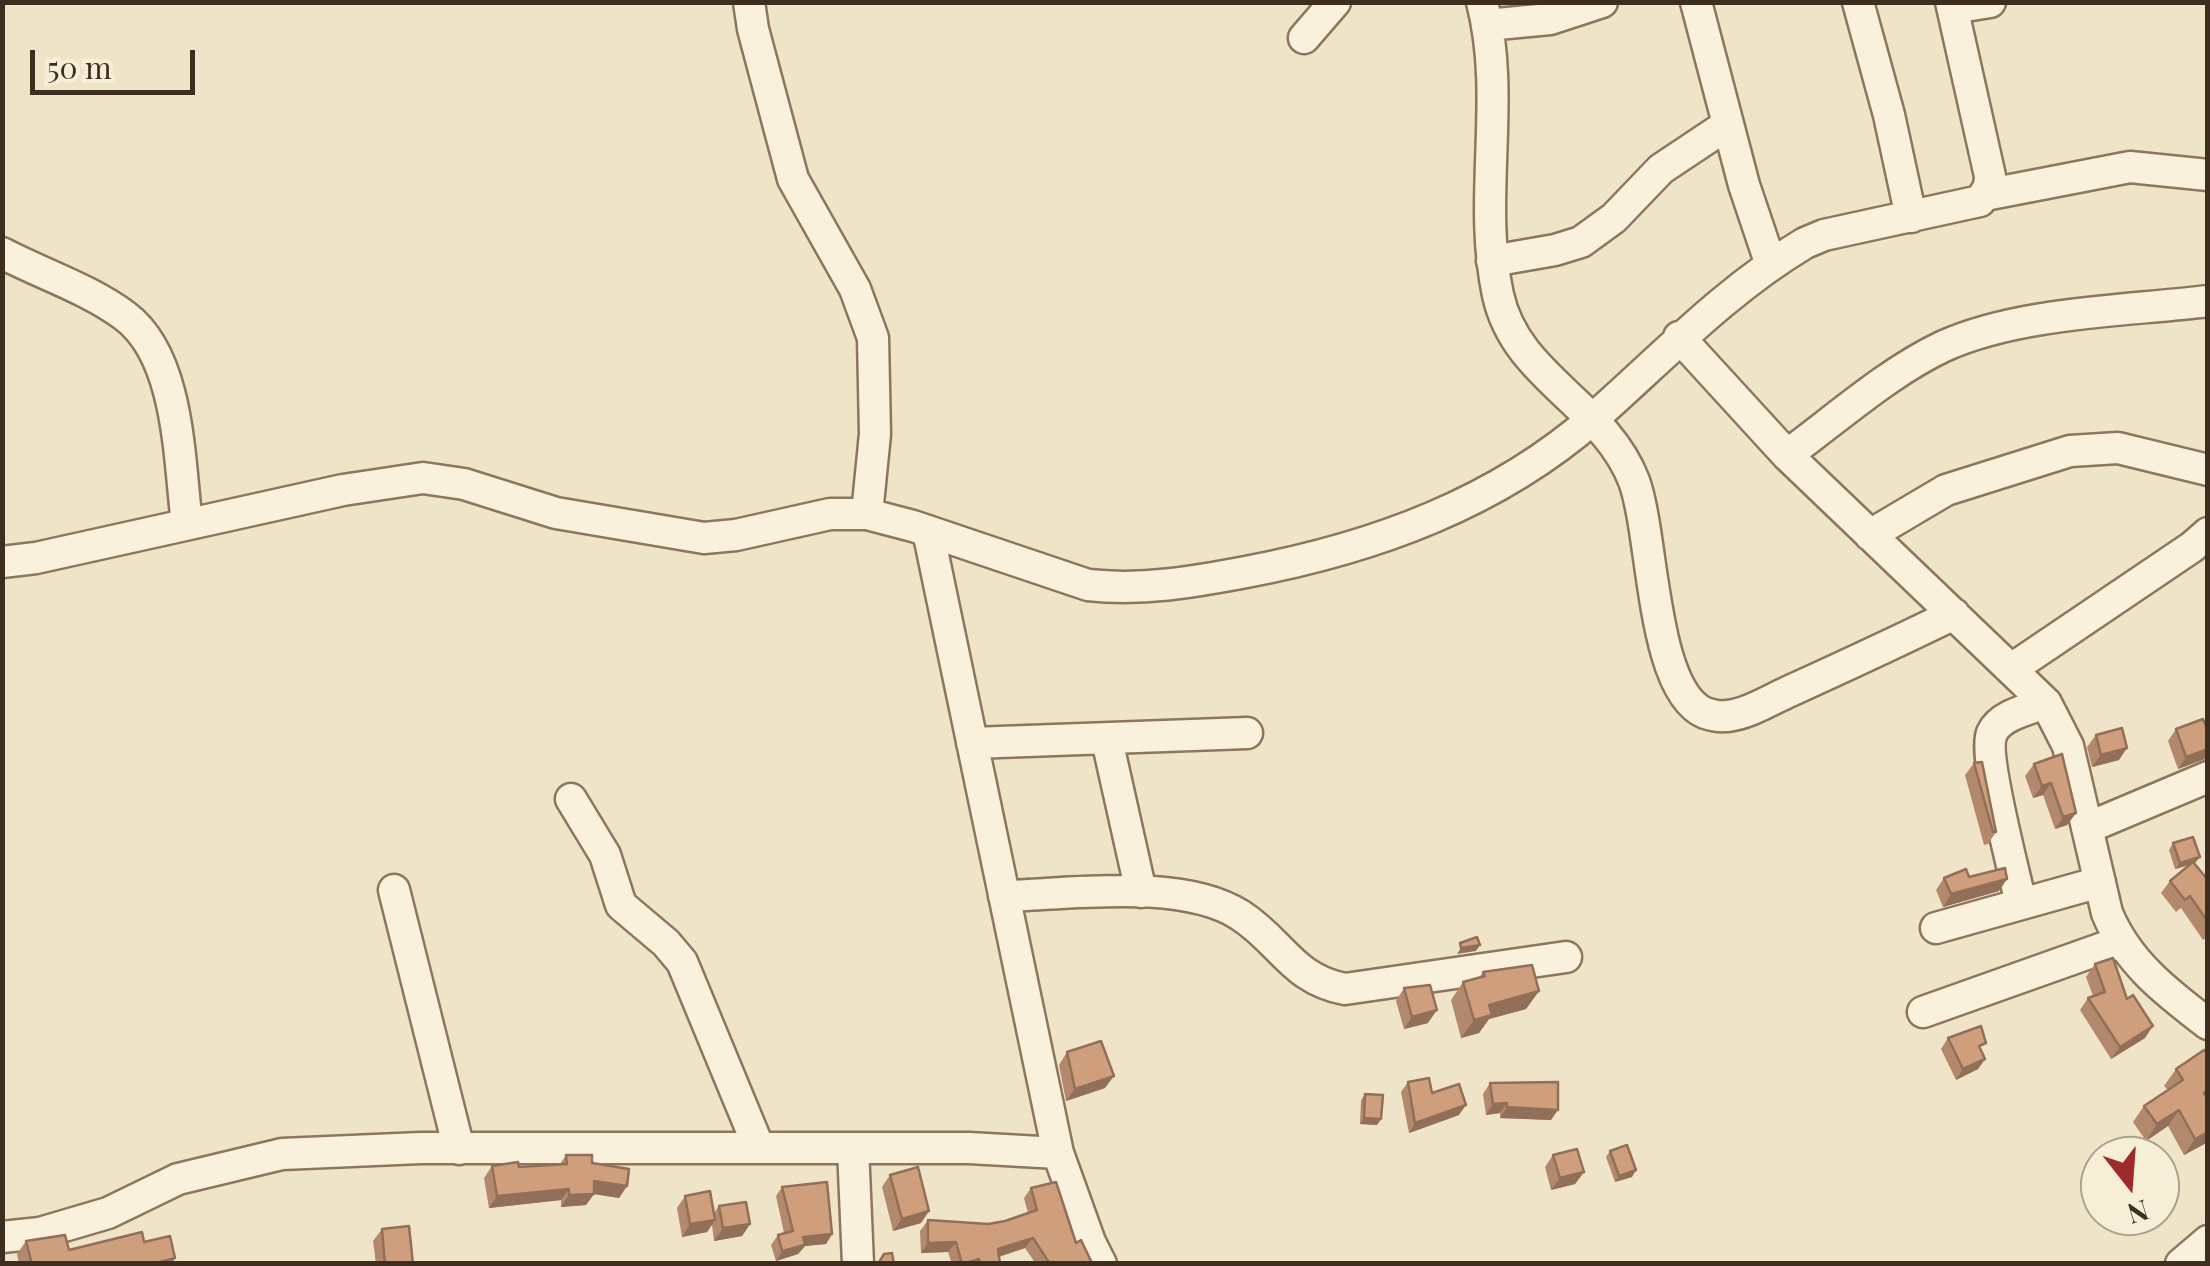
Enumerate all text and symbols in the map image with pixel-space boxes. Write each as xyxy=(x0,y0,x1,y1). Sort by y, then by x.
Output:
scale bar xyxy=(35,30,200,92)
text: 50 m xyxy=(47,47,112,87)
north arrow xyxy=(2080,1136,2180,1236)
text: N xyxy=(2123,1193,2153,1234)

